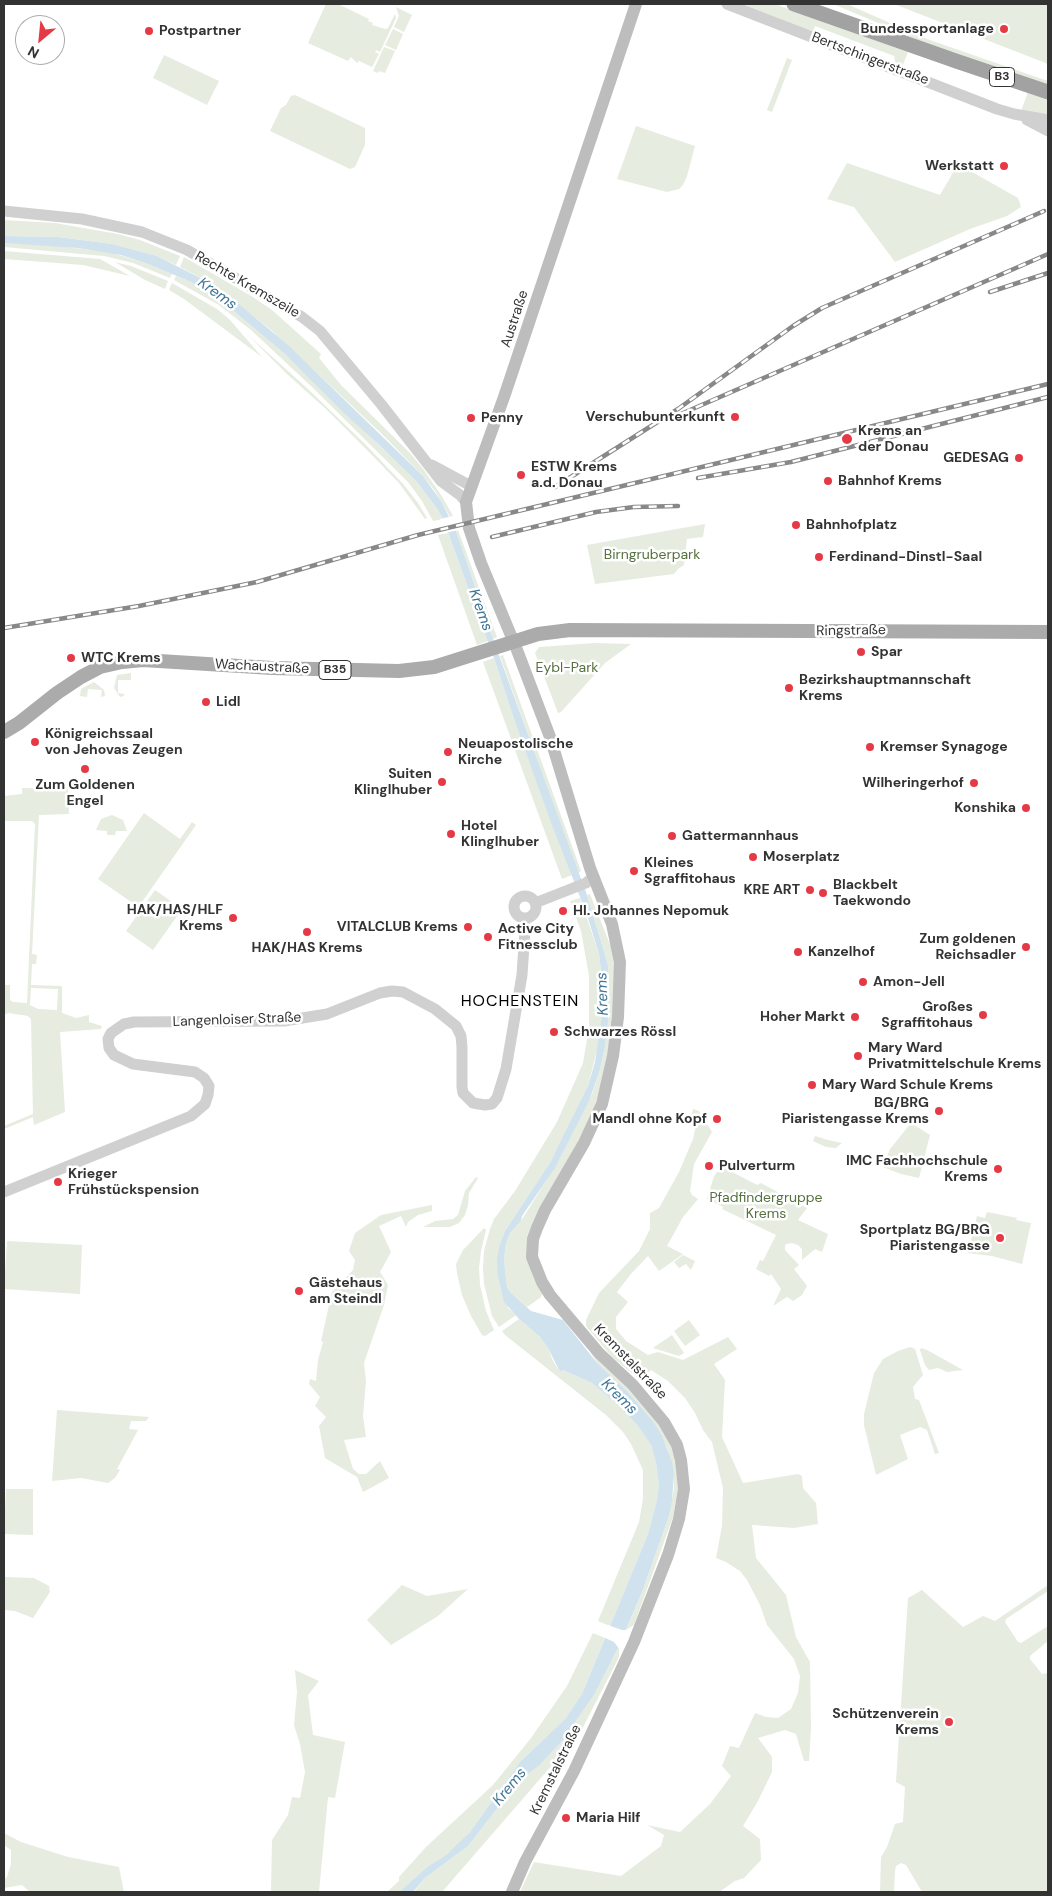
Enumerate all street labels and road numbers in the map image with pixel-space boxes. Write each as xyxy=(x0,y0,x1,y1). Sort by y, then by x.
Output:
street label: Bertschingerstraße xyxy=(809,29,931,89)
road number: B3 xyxy=(990,68,1014,86)
street label: Rechte Kremszeile xyxy=(192,248,302,322)
street label: Austraße xyxy=(498,288,532,350)
street label: Ringstraße xyxy=(816,622,886,640)
street label: Wachaustraße xyxy=(215,656,309,678)
road number: B35 xyxy=(319,660,351,680)
street label: Langenloiser Straße xyxy=(172,1009,302,1031)
street label: Kremstalstraße xyxy=(590,1321,670,1403)
street label: Kremstalstraße xyxy=(527,1722,585,1818)

